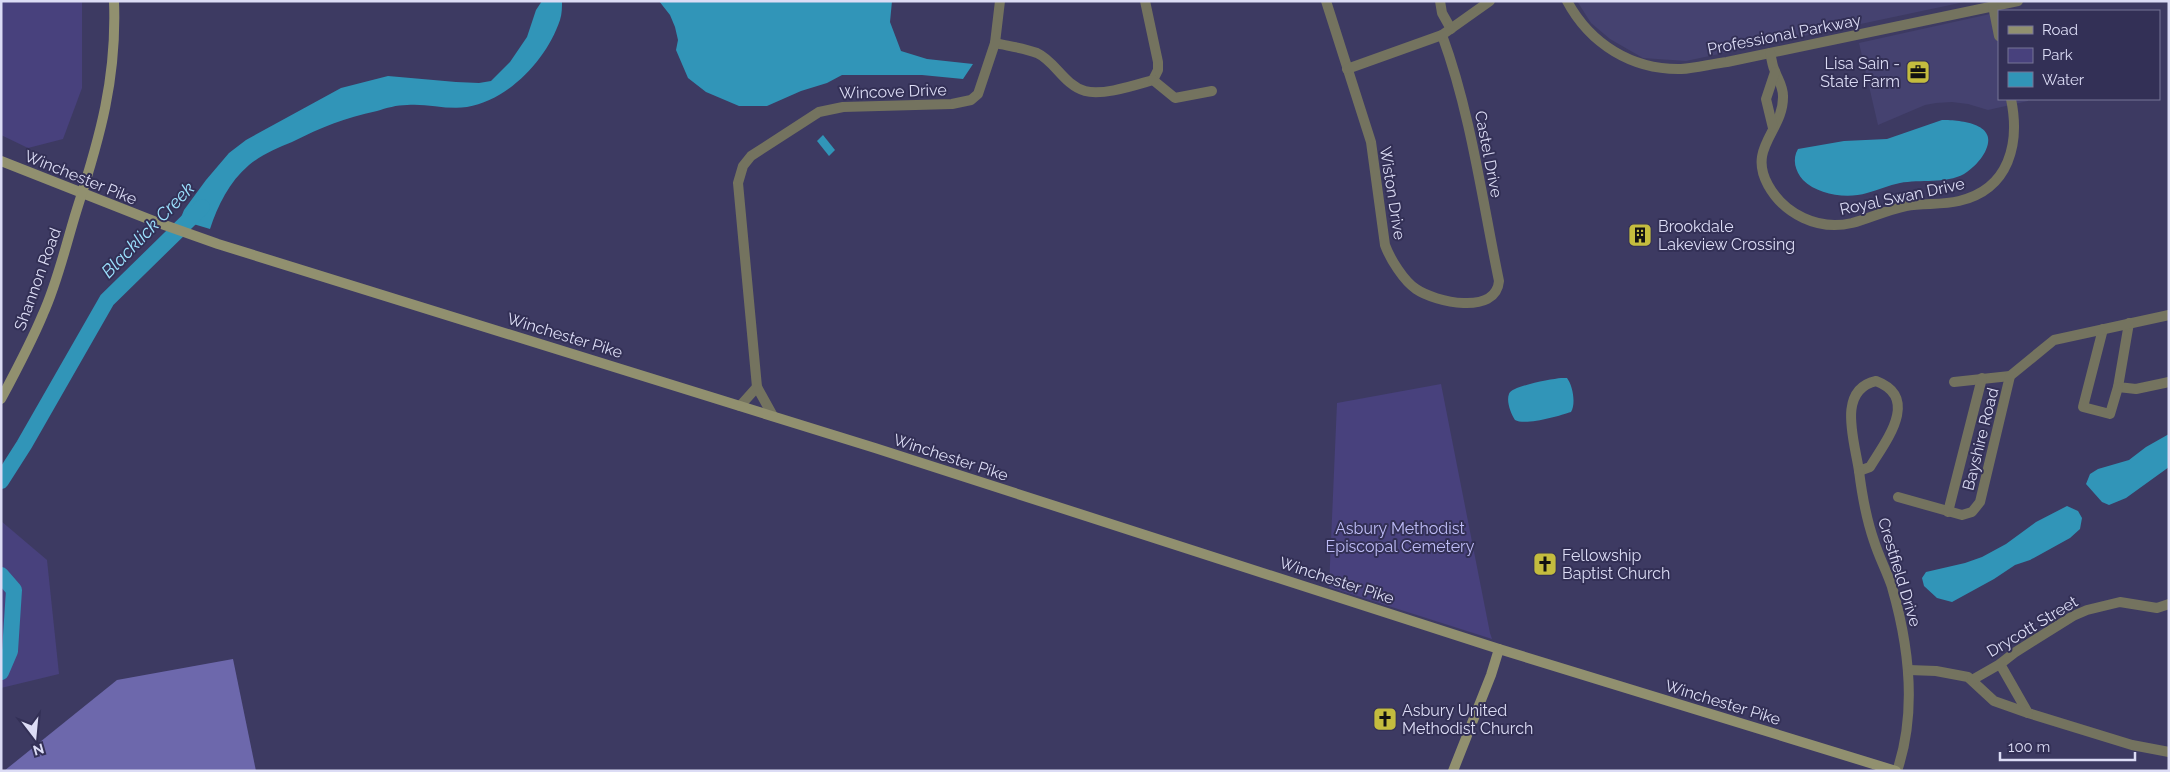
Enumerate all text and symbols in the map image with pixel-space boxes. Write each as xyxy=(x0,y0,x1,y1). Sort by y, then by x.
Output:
street label: Professional Parkway xyxy=(1706,10,1863,59)
legend xyxy=(1998,10,2160,100)
text: Road xyxy=(2042,21,2078,39)
text: Park xyxy=(2042,46,2073,64)
place label: Lisa Sain - State Farm xyxy=(1820,54,1900,91)
office icon: Lisa Sain - State Farm xyxy=(1905,59,1931,85)
text: Water xyxy=(2042,71,2085,89)
street label: Wincove Drive xyxy=(839,80,947,103)
street label: Castel Drive xyxy=(1471,109,1506,199)
street label: Wiston Drive xyxy=(1376,145,1409,241)
street label: Winchester Pike xyxy=(22,146,140,209)
street label: Royal Swan Drive xyxy=(1838,174,1966,219)
water label: Blacklick Creek xyxy=(97,177,199,282)
place label: Brookdale Lakeview Crossing xyxy=(1658,217,1795,254)
building icon: Brookdale Lakeview Crossing xyxy=(1627,222,1653,248)
street label: Shannon Road xyxy=(10,225,65,333)
street label: Winchester Pike xyxy=(505,309,625,362)
street label: Bayshire Road xyxy=(1959,386,2002,493)
street label: Winchester Pike xyxy=(891,430,1011,485)
street label: Crestfield Drive xyxy=(1874,515,1925,629)
park label: Asbury Methodist Episcopal Cemetery xyxy=(1326,519,1475,556)
place label: Fellowship Baptist Church xyxy=(1562,546,1670,583)
church icon: Fellowship Baptist Church xyxy=(1532,551,1558,577)
street label: Winchester Pike xyxy=(1277,553,1397,608)
street label: Drycott Street xyxy=(1983,592,2082,661)
street label: Winchester Pike xyxy=(1663,676,1783,729)
place label: Asbury United Methodist Church xyxy=(1402,701,1533,738)
church icon: Asbury United Methodist Church xyxy=(1372,706,1398,732)
north arrow xyxy=(10,712,60,762)
scale bar xyxy=(2000,730,2135,762)
text: 100 m xyxy=(2008,738,2050,756)
text: N xyxy=(31,740,46,759)

